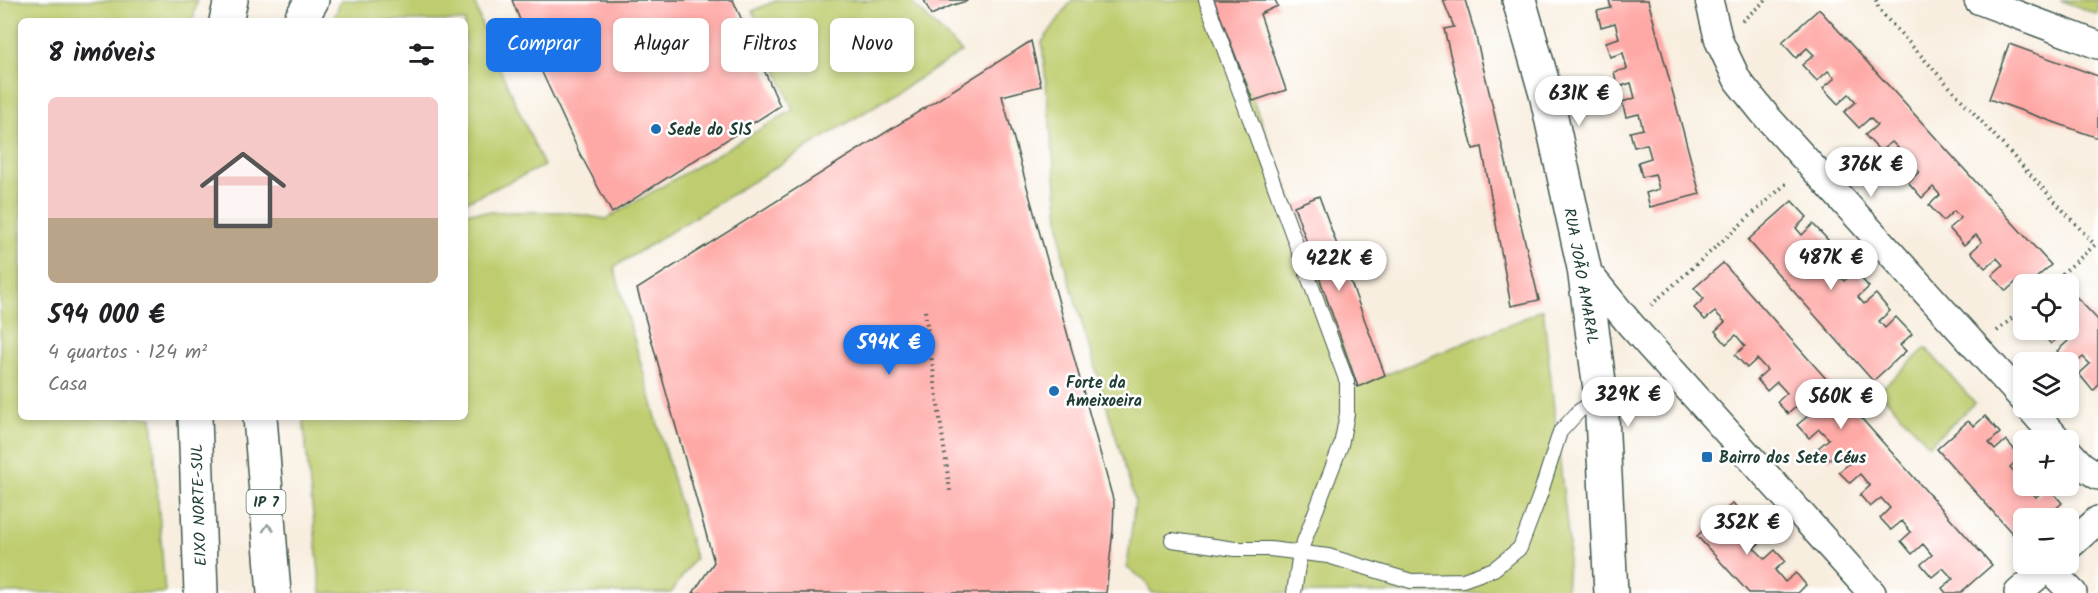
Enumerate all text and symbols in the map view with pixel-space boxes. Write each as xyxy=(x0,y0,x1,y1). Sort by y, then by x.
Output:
chip: Comprar xyxy=(486,18,601,72)
chip: Alugar xyxy=(613,18,709,72)
chip: Filtros xyxy=(721,18,818,72)
chip: Novo xyxy=(830,18,914,72)
text: 8 imóveis xyxy=(48,33,156,75)
icon: filters xyxy=(405,38,438,71)
pin: 631K € xyxy=(1530,76,1628,127)
text: 631K € xyxy=(1549,79,1609,111)
place label: Sede do SIS xyxy=(668,118,752,143)
marker: Sede do SIS xyxy=(649,122,663,136)
icon: home xyxy=(189,136,297,244)
pin: 376K € xyxy=(1822,147,1920,198)
text: 376K € xyxy=(1839,150,1903,182)
street label: RUA JOÃO AMARAL xyxy=(1556,206,1605,346)
pin: 487K € xyxy=(1782,240,1880,291)
pin: 422K € xyxy=(1290,241,1388,292)
text: 487K € xyxy=(1799,243,1863,275)
text: 422K € xyxy=(1306,244,1372,276)
map controls xyxy=(2013,274,2079,574)
button: locate xyxy=(2013,274,2079,340)
text: 594 000 € xyxy=(48,295,165,337)
pin: 594K € xyxy=(840,325,938,376)
text: 594K € xyxy=(857,328,921,360)
text: 4 quartos · 124 m² xyxy=(48,337,207,369)
button: layers xyxy=(2013,352,2079,418)
text: Casa xyxy=(48,369,87,401)
place label: Forte da Ameixoeira xyxy=(1066,371,1142,414)
pin: 329K € xyxy=(1579,377,1677,428)
pin: 560K € xyxy=(1792,379,1890,430)
text: 329K € xyxy=(1595,380,1661,412)
text: 560K € xyxy=(1809,382,1873,414)
marker: Forte da Ameixoeira xyxy=(1047,384,1061,398)
button: + xyxy=(2013,430,2079,496)
street label: EIXO NORTE-SUL xyxy=(185,443,214,567)
place label: Bairro dos Sete Céus xyxy=(1719,446,1867,471)
marker: Bairro dos Sete Céus xyxy=(1700,450,1714,464)
road number: IP 7 xyxy=(246,490,286,514)
pin: 352K € xyxy=(1698,505,1796,556)
text: 352K € xyxy=(1714,508,1780,540)
button: − xyxy=(2013,508,2079,574)
one-way arrow xyxy=(262,524,275,533)

